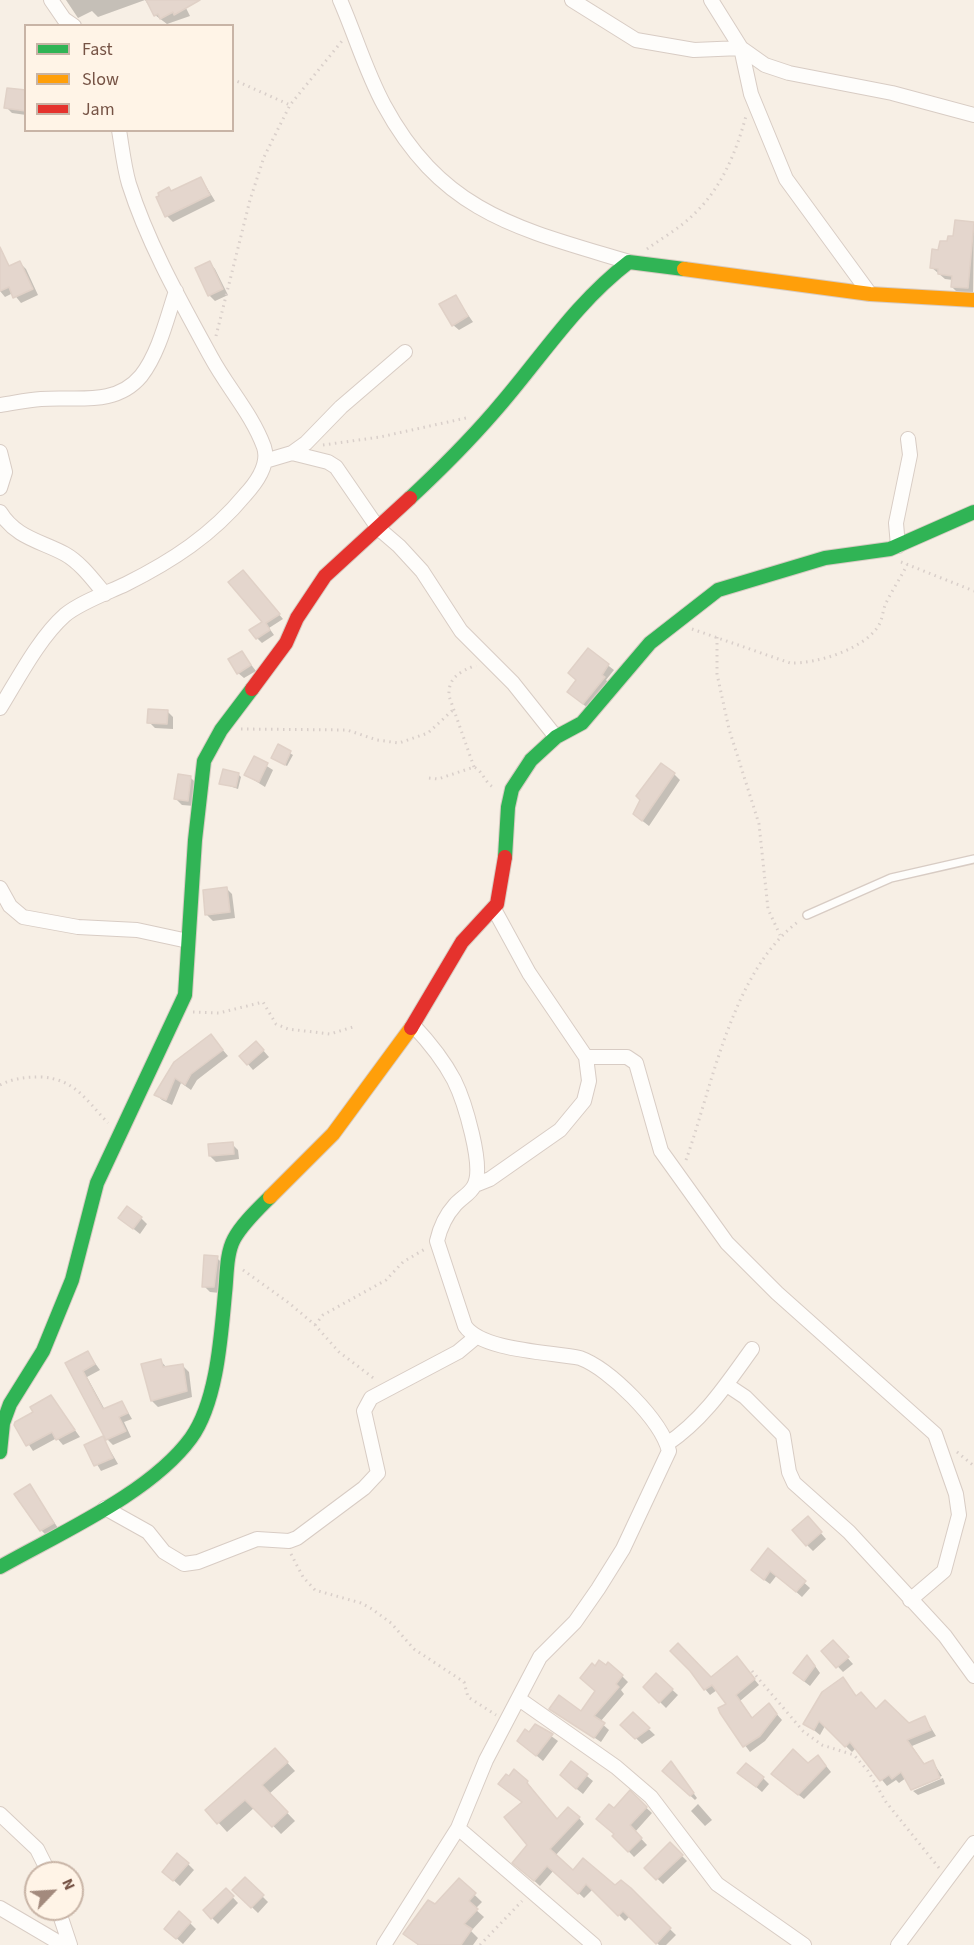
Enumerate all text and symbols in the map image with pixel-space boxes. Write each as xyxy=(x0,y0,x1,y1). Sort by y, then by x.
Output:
legend xyxy=(24,24,234,132)
text: Fast xyxy=(82,37,113,62)
text: Slow xyxy=(82,67,119,92)
text: Jam xyxy=(82,97,115,122)
north arrow xyxy=(24,1861,84,1921)
text: N xyxy=(56,1875,81,1894)

